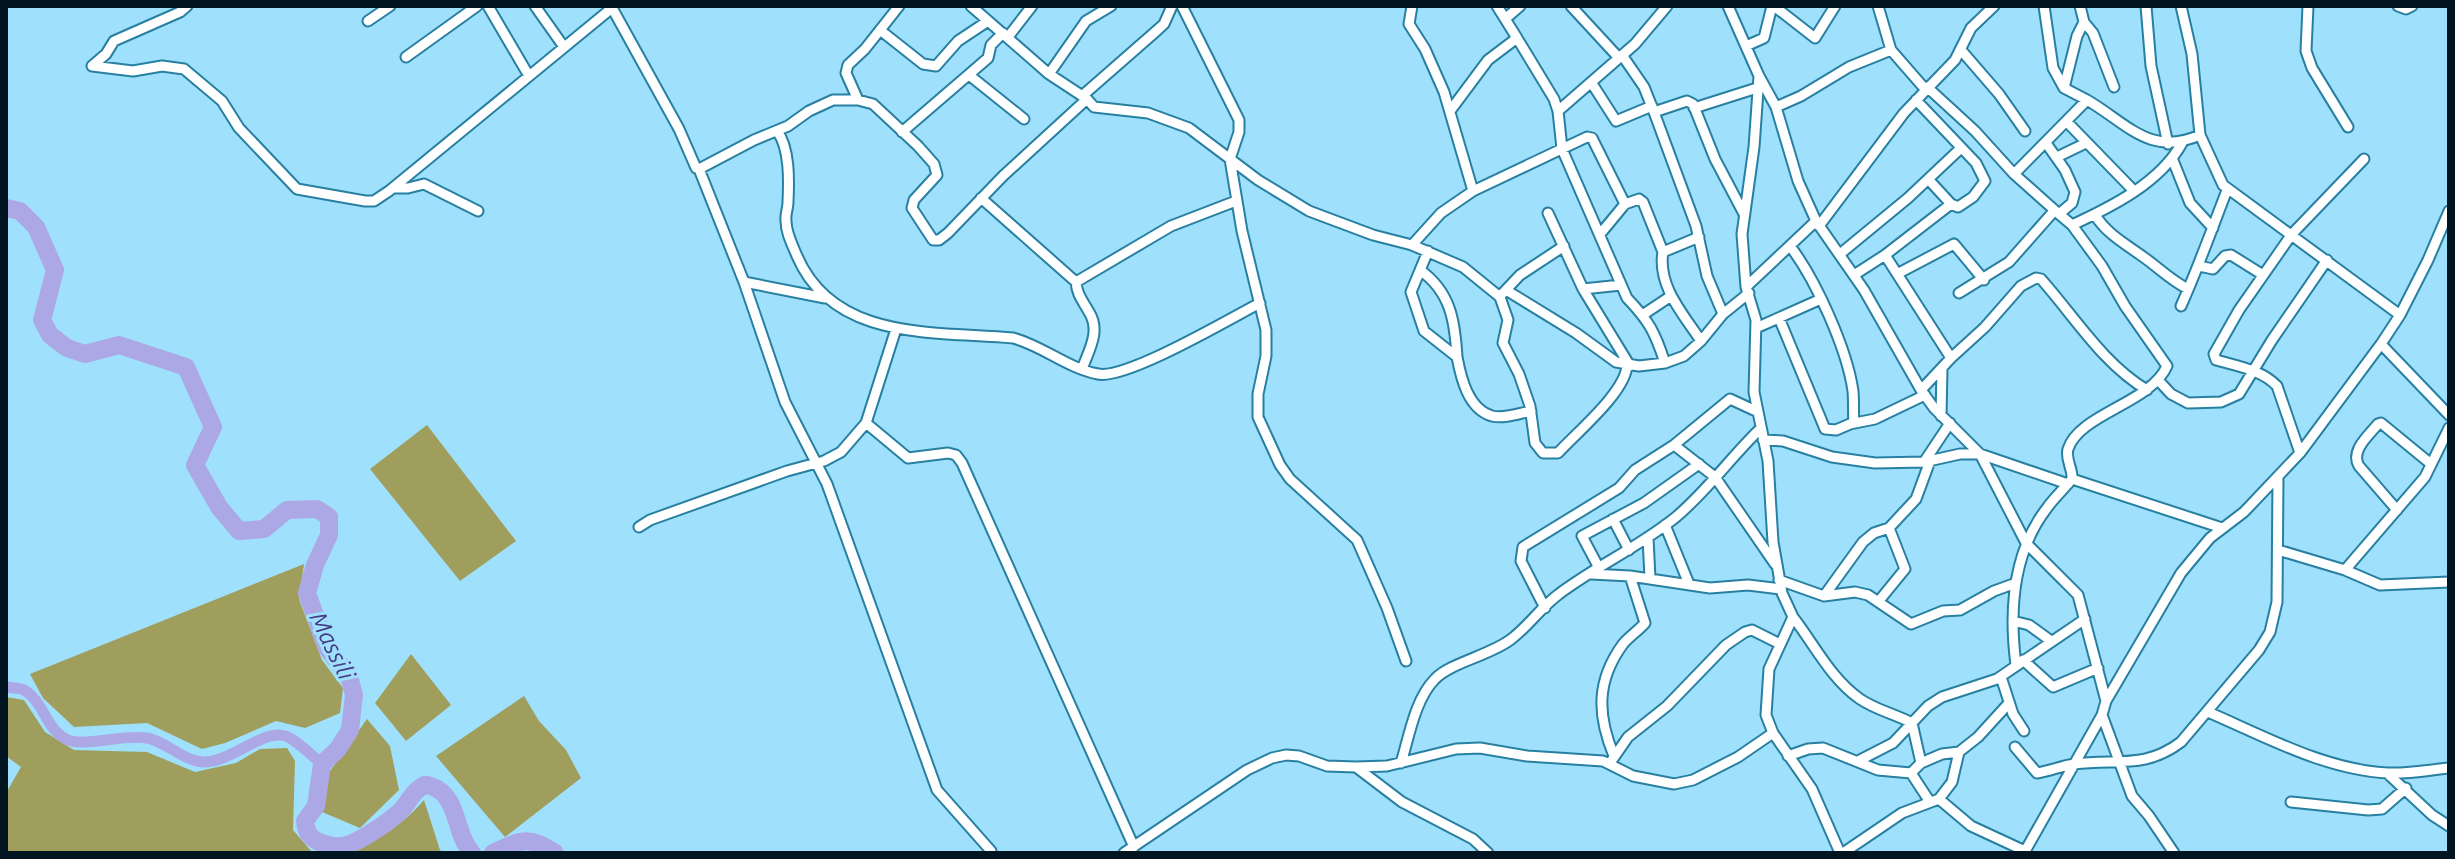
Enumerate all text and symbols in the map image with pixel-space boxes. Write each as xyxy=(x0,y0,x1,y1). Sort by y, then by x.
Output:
water label: Massili xyxy=(305,607,361,685)

